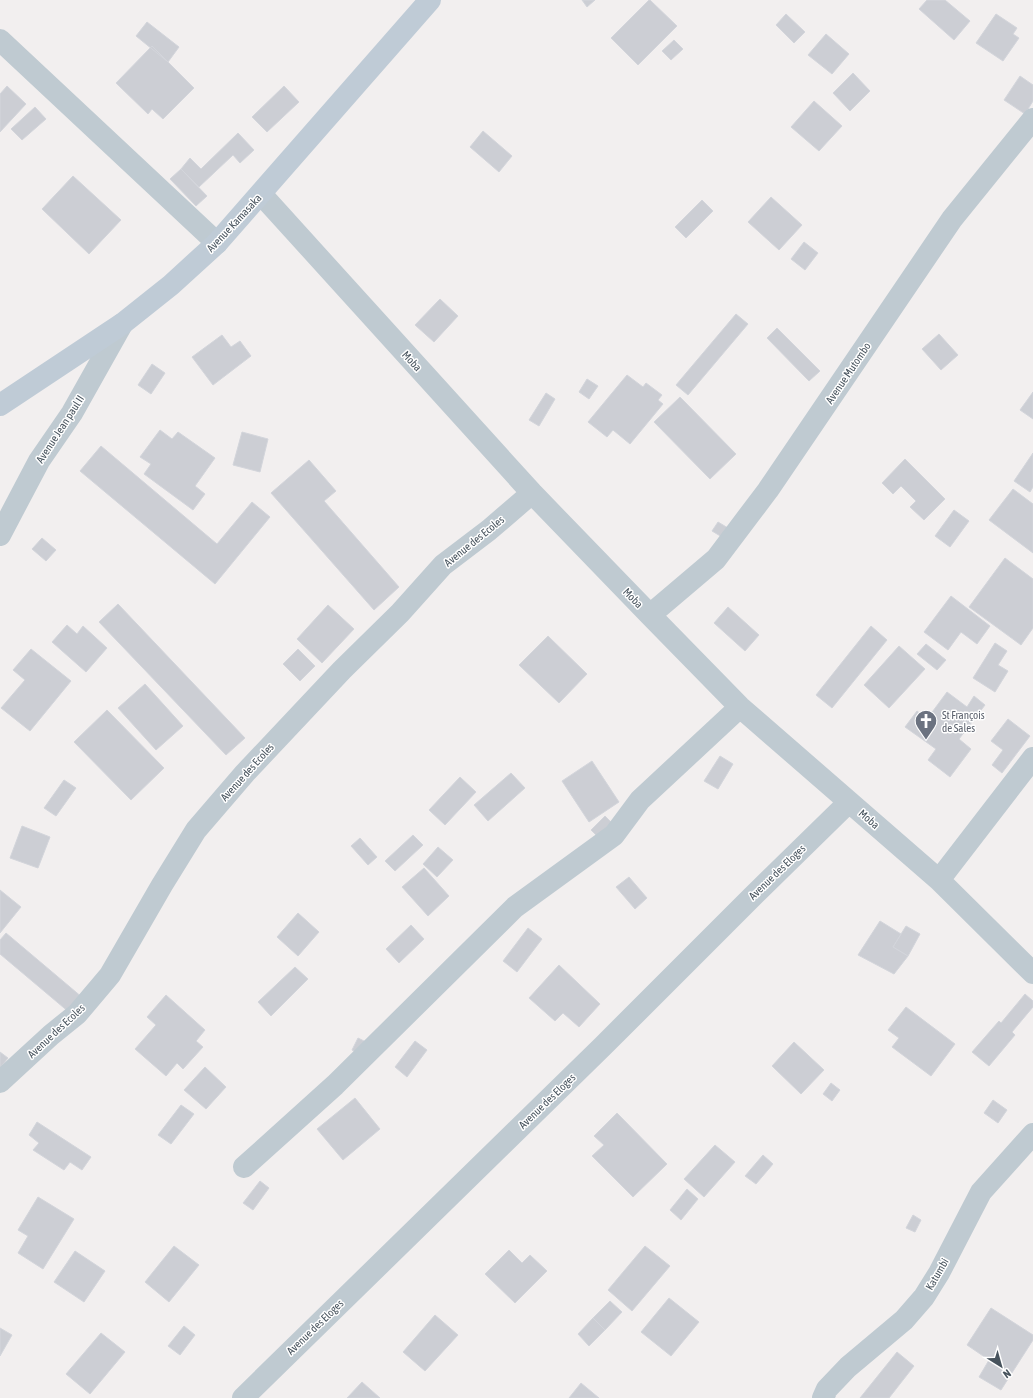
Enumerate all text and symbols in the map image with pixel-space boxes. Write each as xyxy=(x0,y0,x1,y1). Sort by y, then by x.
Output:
street label: Avenue Kamasaka xyxy=(204,192,264,254)
street label: Avenue Mutombo xyxy=(823,340,873,406)
street label: Moba xyxy=(400,348,424,374)
street label: Avenue Jean paul II xyxy=(34,393,86,465)
street label: Avenue des Ecoles xyxy=(442,513,506,569)
street label: Moba xyxy=(621,586,645,610)
church icon: St François de Sales xyxy=(913,708,939,741)
place label: St François de Sales xyxy=(942,709,985,734)
street label: Avenue des Ecoles xyxy=(218,741,276,803)
street label: Moba xyxy=(856,807,882,831)
street label: Avenue des Eloges xyxy=(746,842,808,902)
street label: Avenue des Ecoles xyxy=(25,1002,87,1060)
street label: Avenue des Eloges xyxy=(516,1071,578,1131)
street label: Katumbi xyxy=(923,1256,951,1292)
street label: Avenue des Eloges xyxy=(284,1297,346,1357)
north arrow xyxy=(981,1346,1021,1386)
text: N xyxy=(1001,1367,1013,1381)

